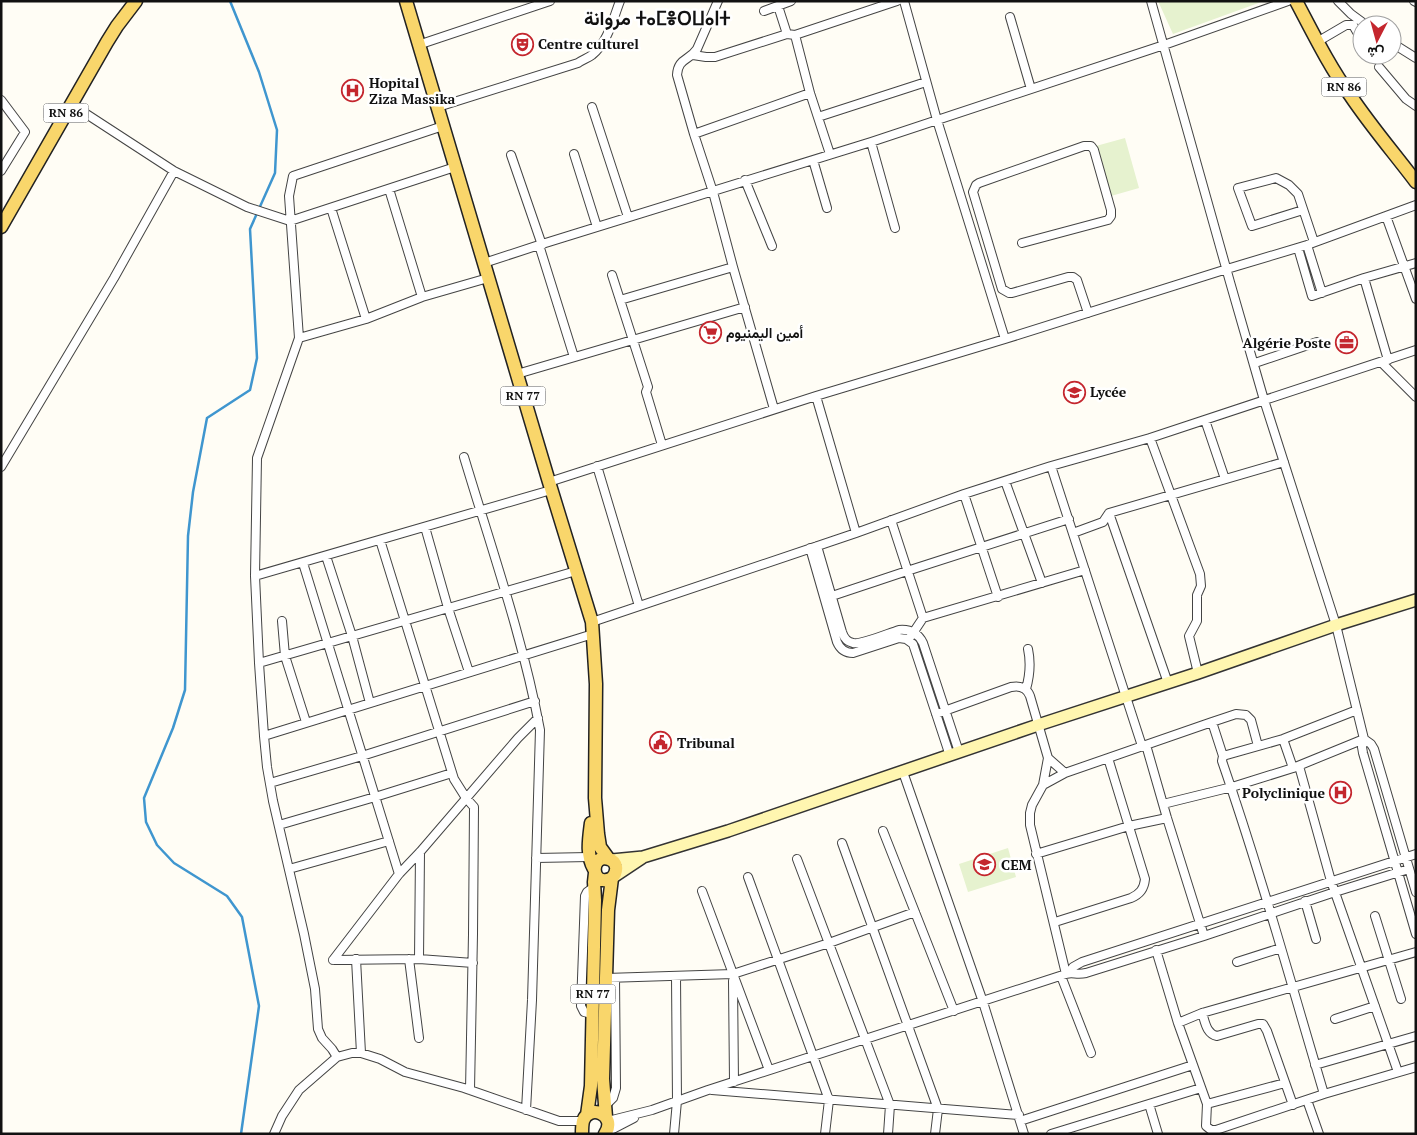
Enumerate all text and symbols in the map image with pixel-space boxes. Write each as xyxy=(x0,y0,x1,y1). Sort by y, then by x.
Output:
district label: مروانة ⵜⴰⵎⴻⵔⵡⴰⵏⵜ xyxy=(584,5,731,31)
north arrow xyxy=(1352,15,1402,65)
theatre icon: Centre culturel xyxy=(510,32,534,56)
place label: Centre culturel xyxy=(538,34,639,53)
text: ش xyxy=(1366,43,1385,64)
place label: Hopital Ziza Massika xyxy=(369,73,456,108)
road number: RN 86 xyxy=(1322,77,1366,96)
hospital icon: Hopital Ziza Massika xyxy=(341,79,365,103)
road number: RN 86 xyxy=(44,104,88,122)
supermarket icon: أمين اليمنيوم xyxy=(698,321,722,345)
place label: أمين اليمنيوم xyxy=(726,323,804,342)
office icon: Algérie Poste xyxy=(1335,331,1359,355)
place label: Algérie Poste xyxy=(1242,333,1331,352)
school or university icon: Lycée xyxy=(1062,380,1086,404)
place label: Lycée xyxy=(1090,382,1127,401)
road number: RN 77 xyxy=(500,386,546,406)
public building icon: Tribunal xyxy=(649,731,673,755)
place label: Tribunal xyxy=(677,733,735,752)
hospital icon: Polyclinique xyxy=(1329,781,1353,805)
place label: Polyclinique xyxy=(1242,783,1325,802)
school or university icon: CEM xyxy=(973,853,997,877)
place label: CEM xyxy=(1001,855,1032,874)
road number: RN 77 xyxy=(570,984,616,1004)

